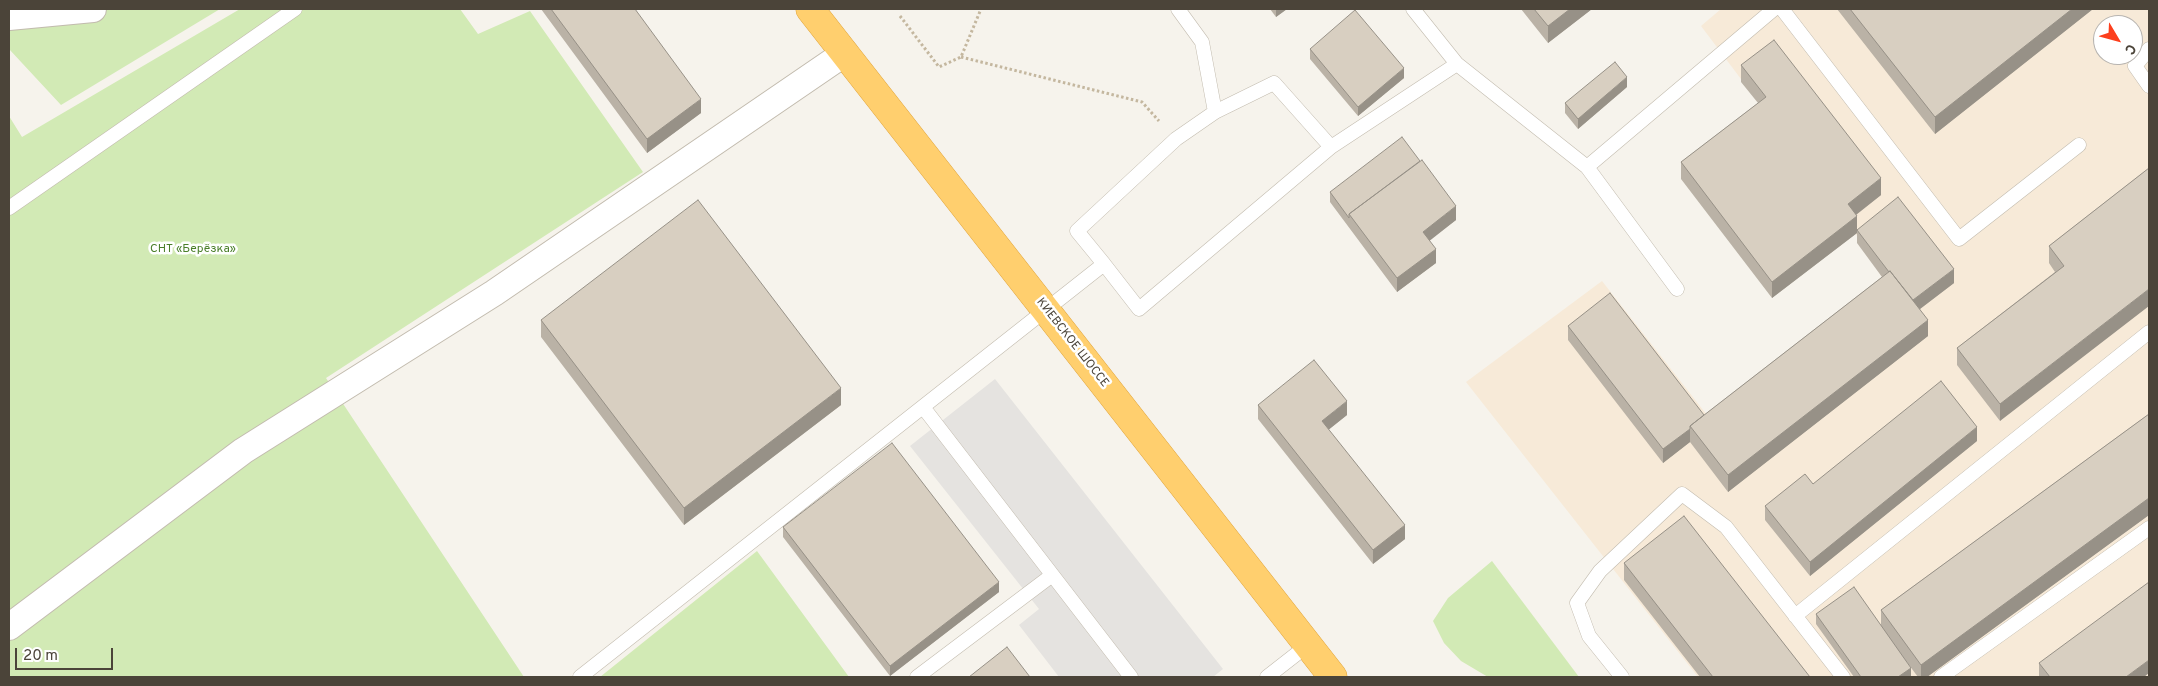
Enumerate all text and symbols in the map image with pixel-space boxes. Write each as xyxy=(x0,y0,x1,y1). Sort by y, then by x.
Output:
north arrow xyxy=(2093,15,2143,65)
text: С xyxy=(2120,40,2139,57)
park label: СНТ «Берёзка» xyxy=(150,243,236,257)
street label: КИЕВСКОЕ ШОССЕ xyxy=(1033,296,1111,390)
scale bar xyxy=(18,638,115,670)
text: 20 m xyxy=(23,647,58,666)

